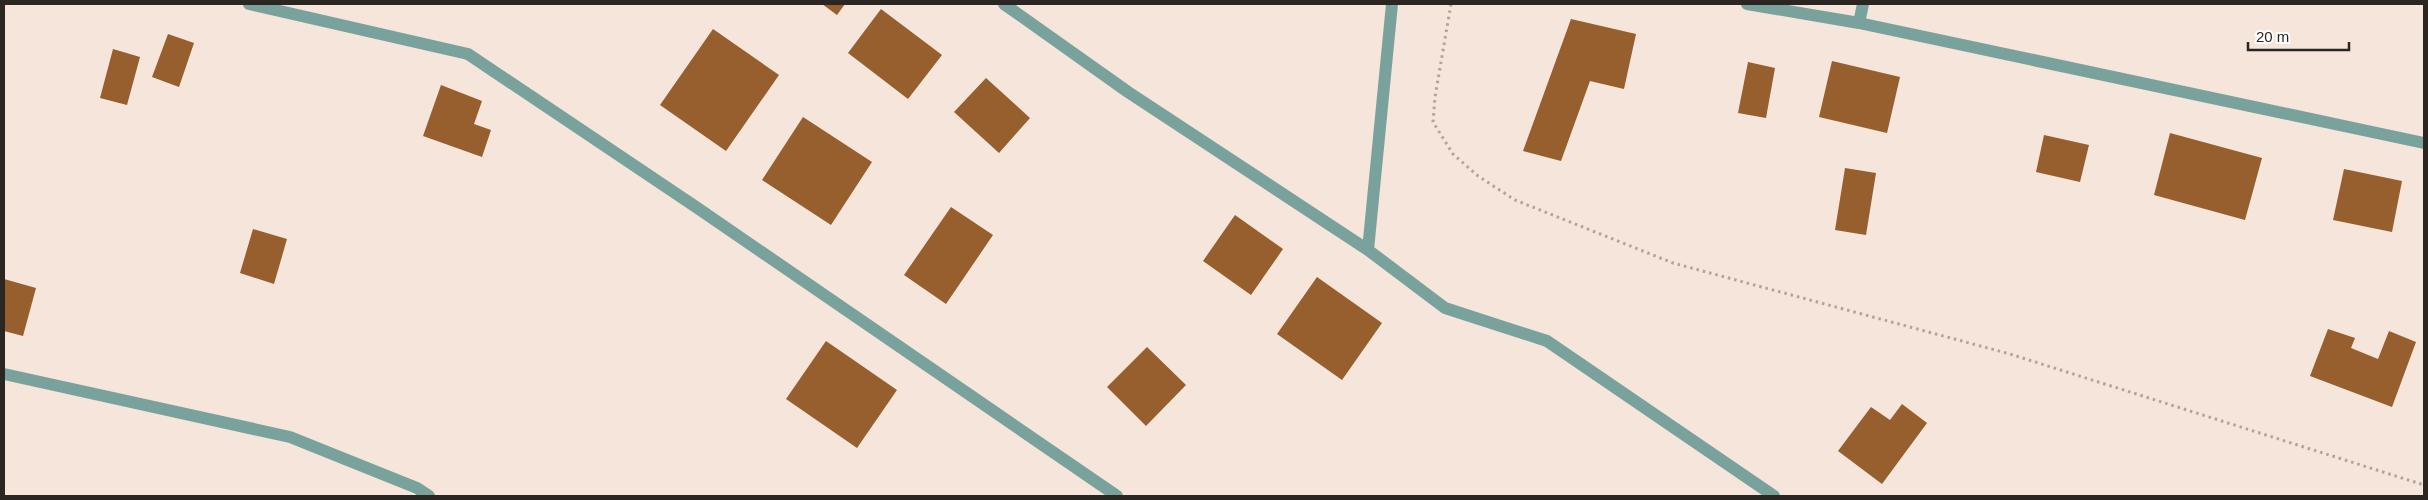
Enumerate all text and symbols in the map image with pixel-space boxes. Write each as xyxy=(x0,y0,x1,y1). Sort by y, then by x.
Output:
scale bar xyxy=(2248,20,2349,52)
text: 20 m xyxy=(2256,28,2289,45)

